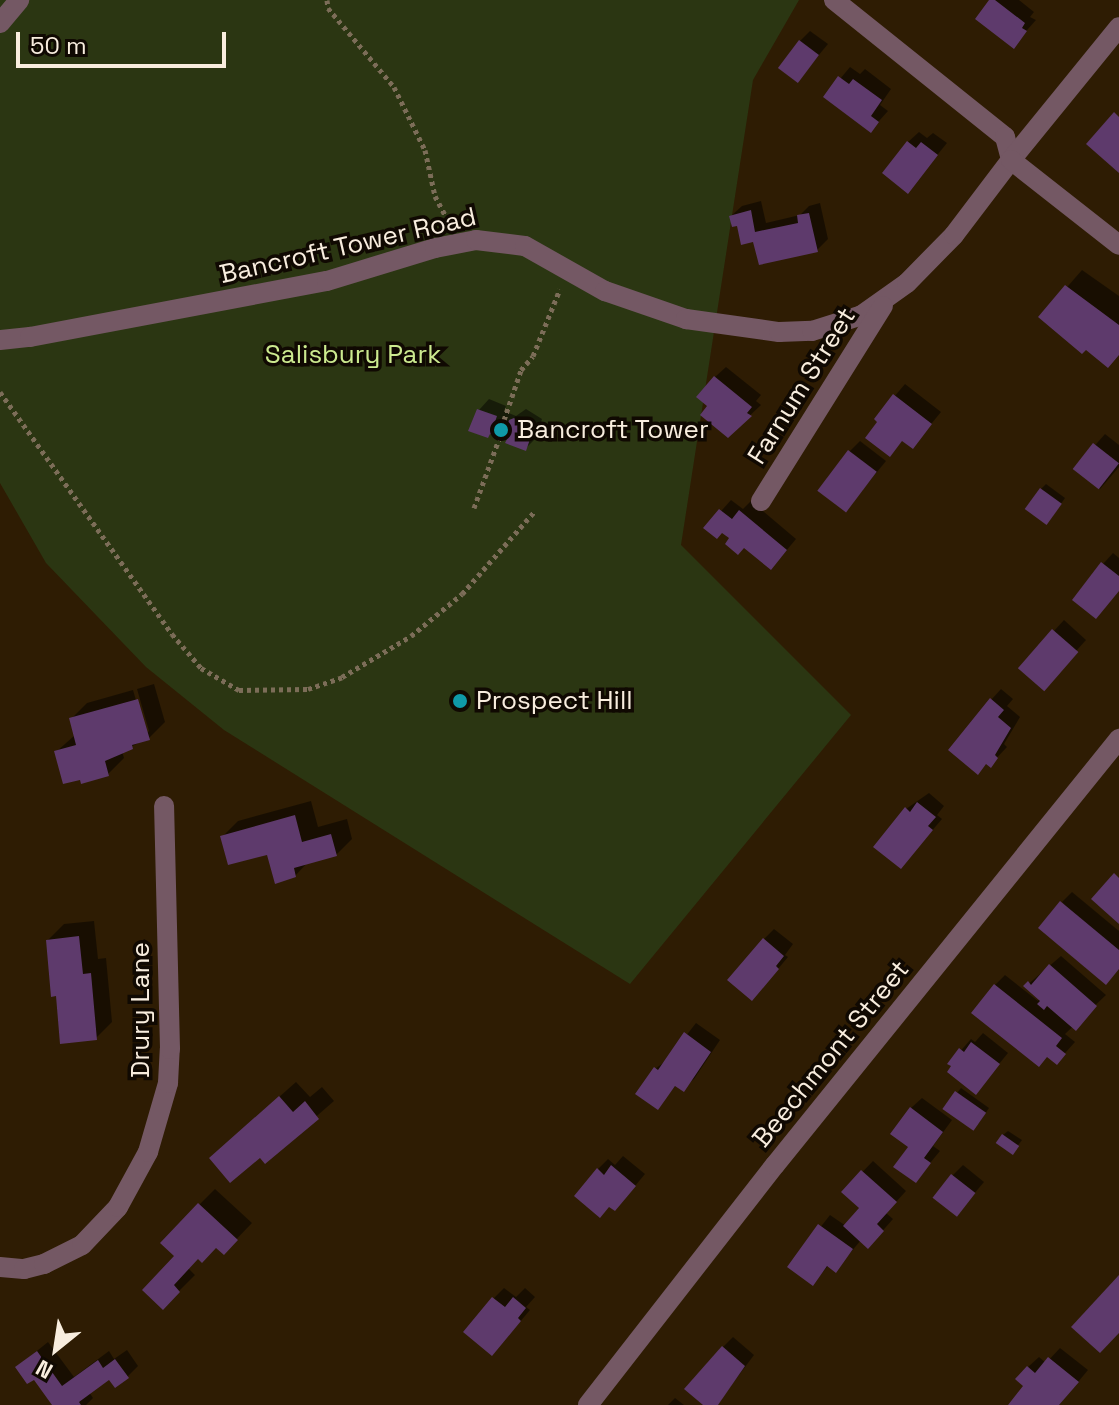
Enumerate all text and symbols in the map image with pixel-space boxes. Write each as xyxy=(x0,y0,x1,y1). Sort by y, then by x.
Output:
scale bar xyxy=(20,16,230,66)
text: 50 m xyxy=(30,30,87,61)
street label: Bancroft Tower Road xyxy=(216,201,480,291)
street label: Farnum Street xyxy=(741,302,863,470)
park label: Salisbury Park xyxy=(265,339,441,371)
place label: Bancroft Tower xyxy=(517,414,709,446)
marker: Bancroft Tower xyxy=(492,421,510,439)
place label: Prospect Hill xyxy=(476,685,633,717)
marker: Prospect Hill xyxy=(451,692,469,710)
street label: Drury Lane xyxy=(125,942,157,1078)
street label: Beechmont Street xyxy=(746,954,916,1154)
north arrow xyxy=(16,1309,96,1389)
text: N xyxy=(31,1354,57,1386)

